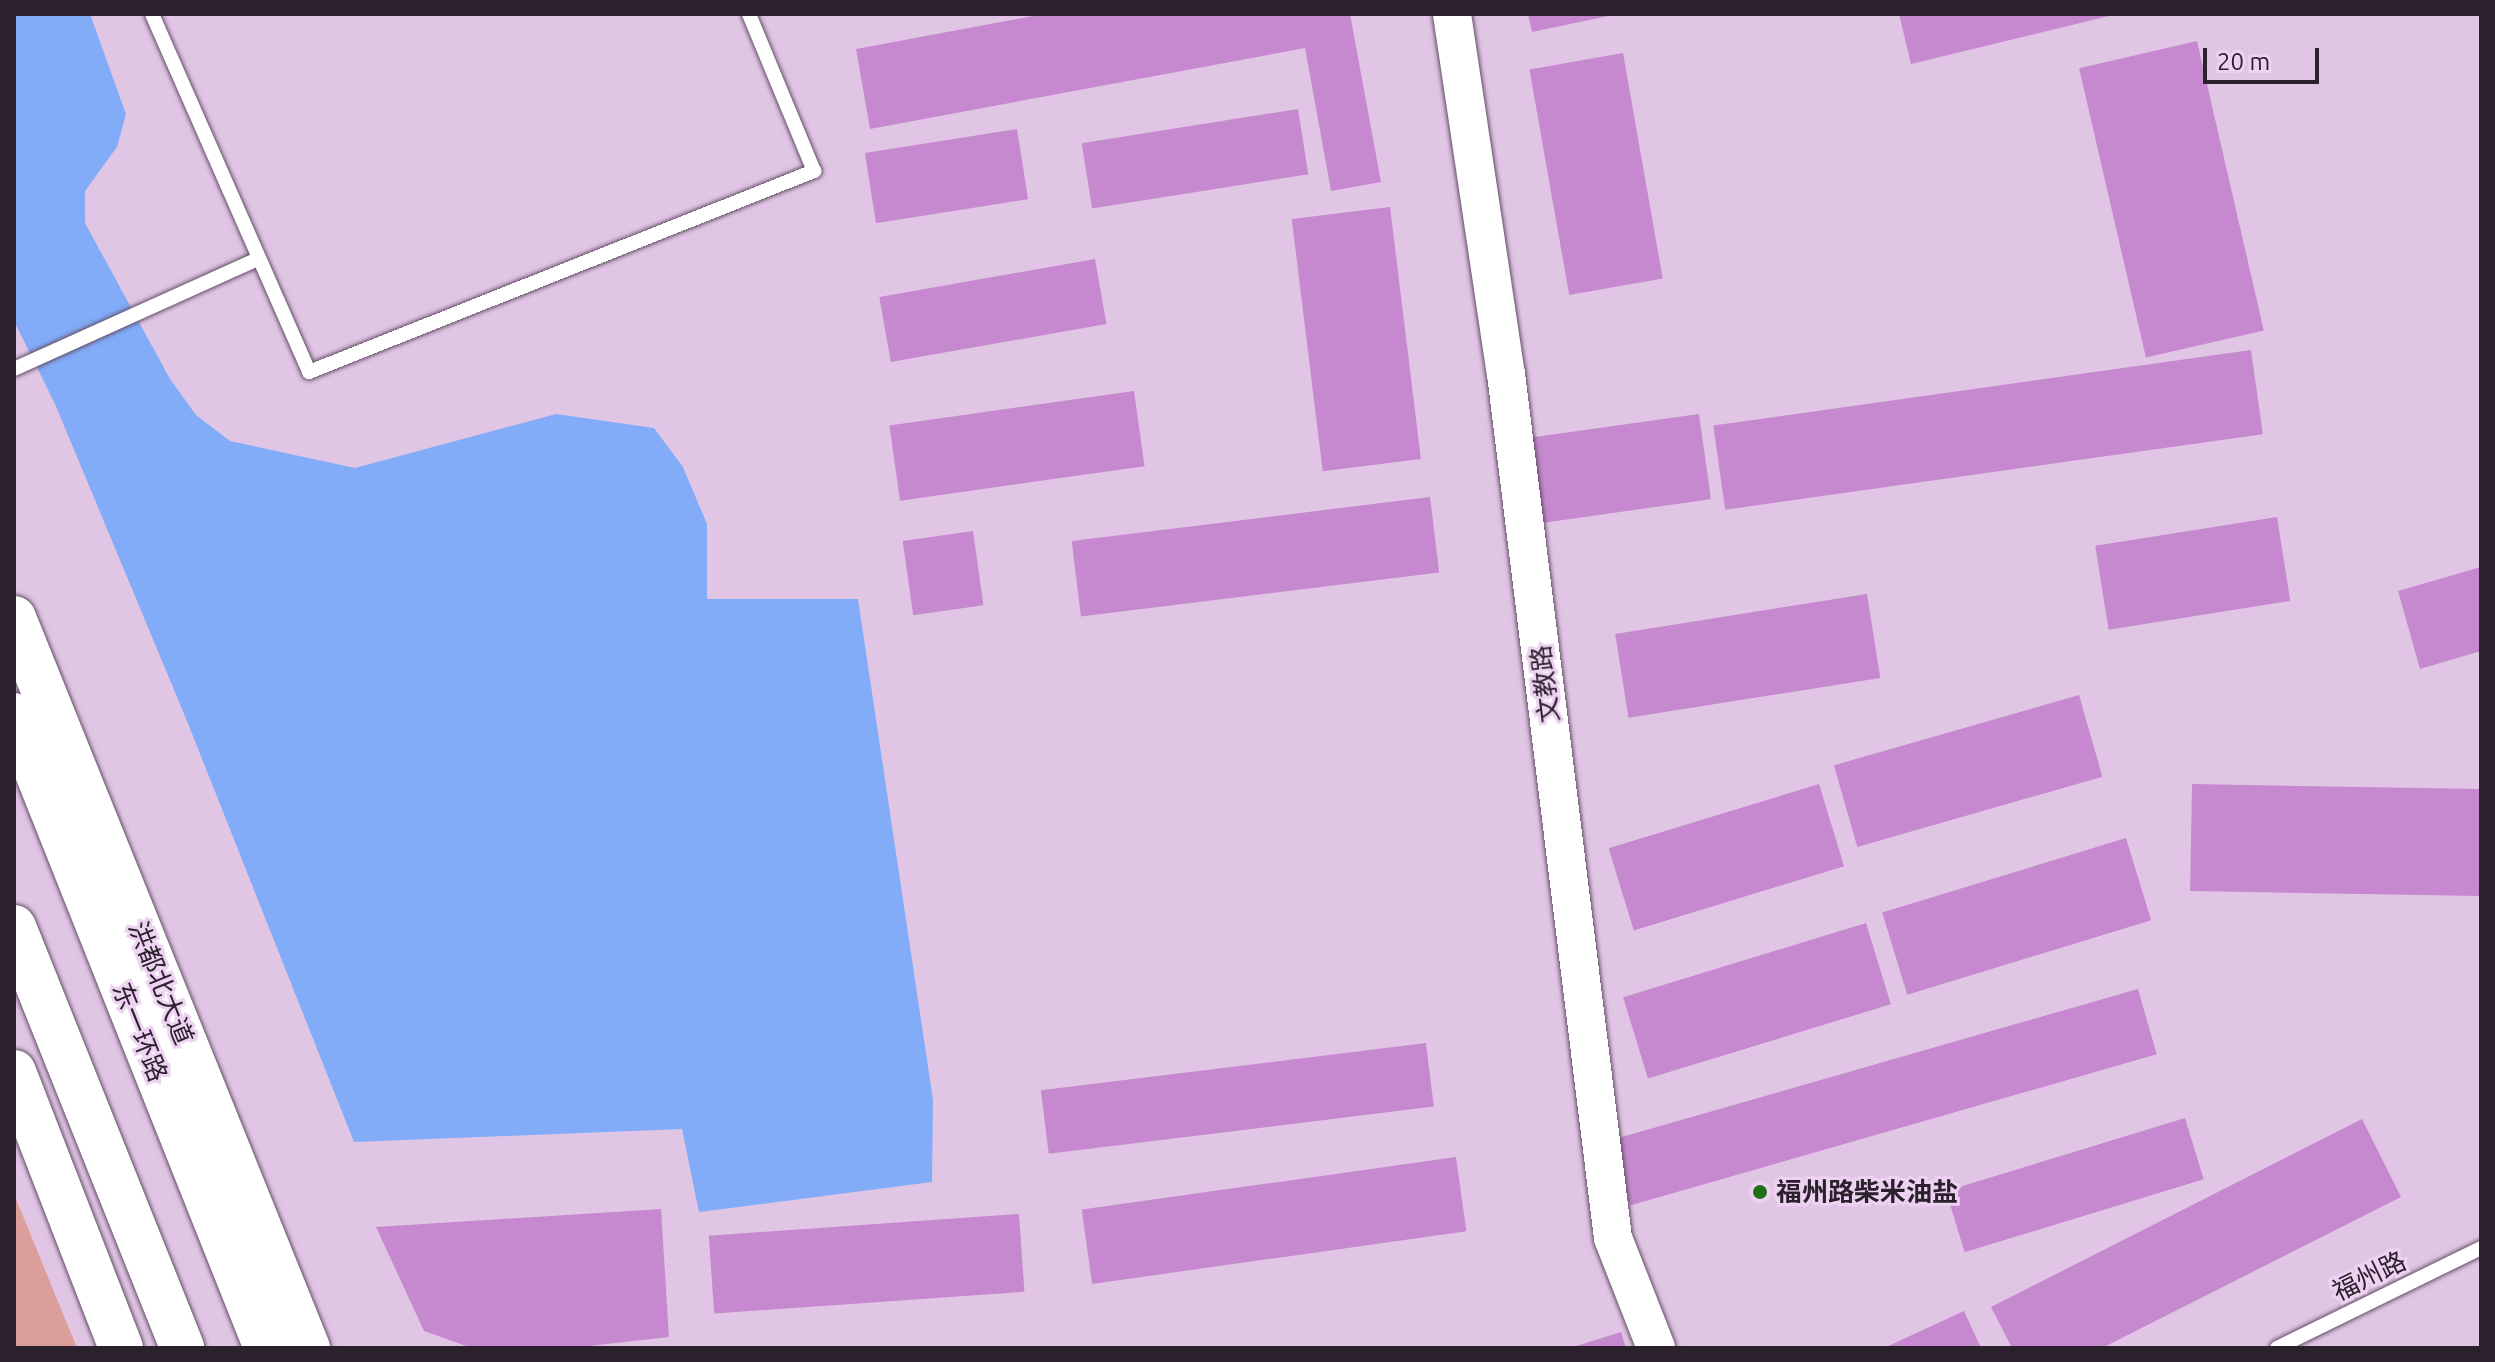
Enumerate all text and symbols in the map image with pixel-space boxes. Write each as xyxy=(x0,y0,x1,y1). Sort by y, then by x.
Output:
scale bar xyxy=(2207,32,2323,82)
text: 20 m xyxy=(2217,48,2270,75)
street label: 文教路 xyxy=(1525,643,1565,725)
street label: 洪都北大道 xyxy=(122,917,200,1049)
street label: 东一环路 xyxy=(106,978,174,1086)
place label: 福州路柴米油盐 xyxy=(1776,1176,1958,1208)
marker: 福州路柴米油盐 xyxy=(1751,1183,1769,1201)
street label: 福州路 xyxy=(2327,1245,2411,1307)

